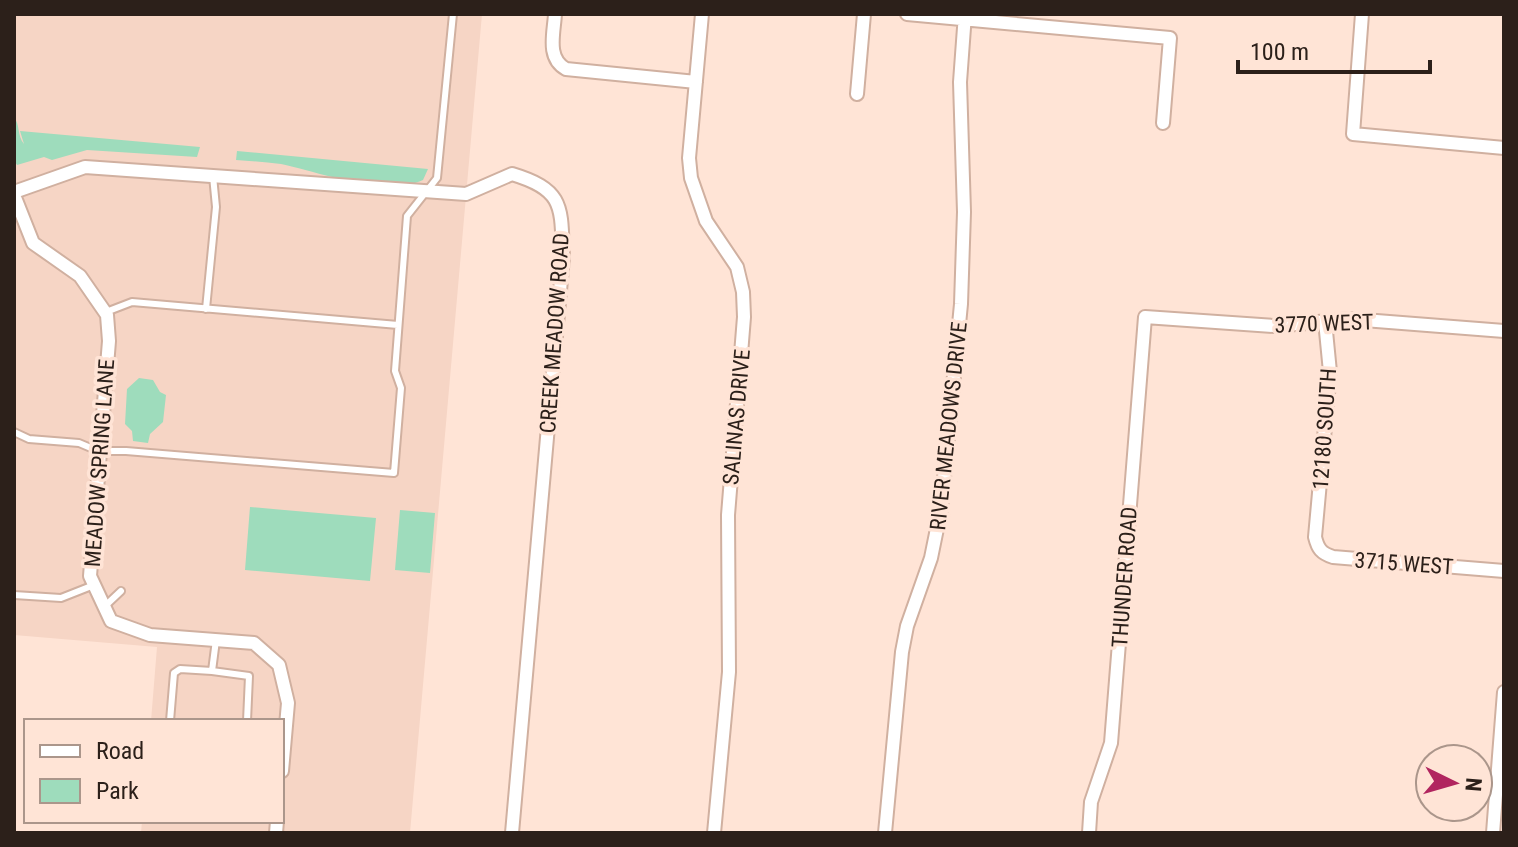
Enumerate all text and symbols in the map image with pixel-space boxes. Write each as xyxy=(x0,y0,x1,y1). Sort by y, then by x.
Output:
scale bar xyxy=(1238,24,1430,74)
text: 100 m xyxy=(1250,38,1309,66)
street label: CREEK MEADOW ROAD xyxy=(535,232,574,434)
street label: 3770 WEST xyxy=(1274,309,1374,338)
street label: RIVER MEADOWS DRIVE xyxy=(925,321,972,531)
street label: SALINAS DRIVE xyxy=(718,348,755,486)
street label: MEADOW SPRING LANE xyxy=(80,358,119,568)
street label: 12180 SOUTH xyxy=(1308,368,1341,490)
street label: THUNDER ROAD xyxy=(1107,506,1142,648)
street label: 3715 WEST xyxy=(1354,548,1454,579)
legend xyxy=(24,719,284,823)
text: Road xyxy=(96,737,144,765)
north arrow xyxy=(1414,743,1494,823)
text: Park xyxy=(96,777,139,805)
text: N xyxy=(1460,777,1486,793)

